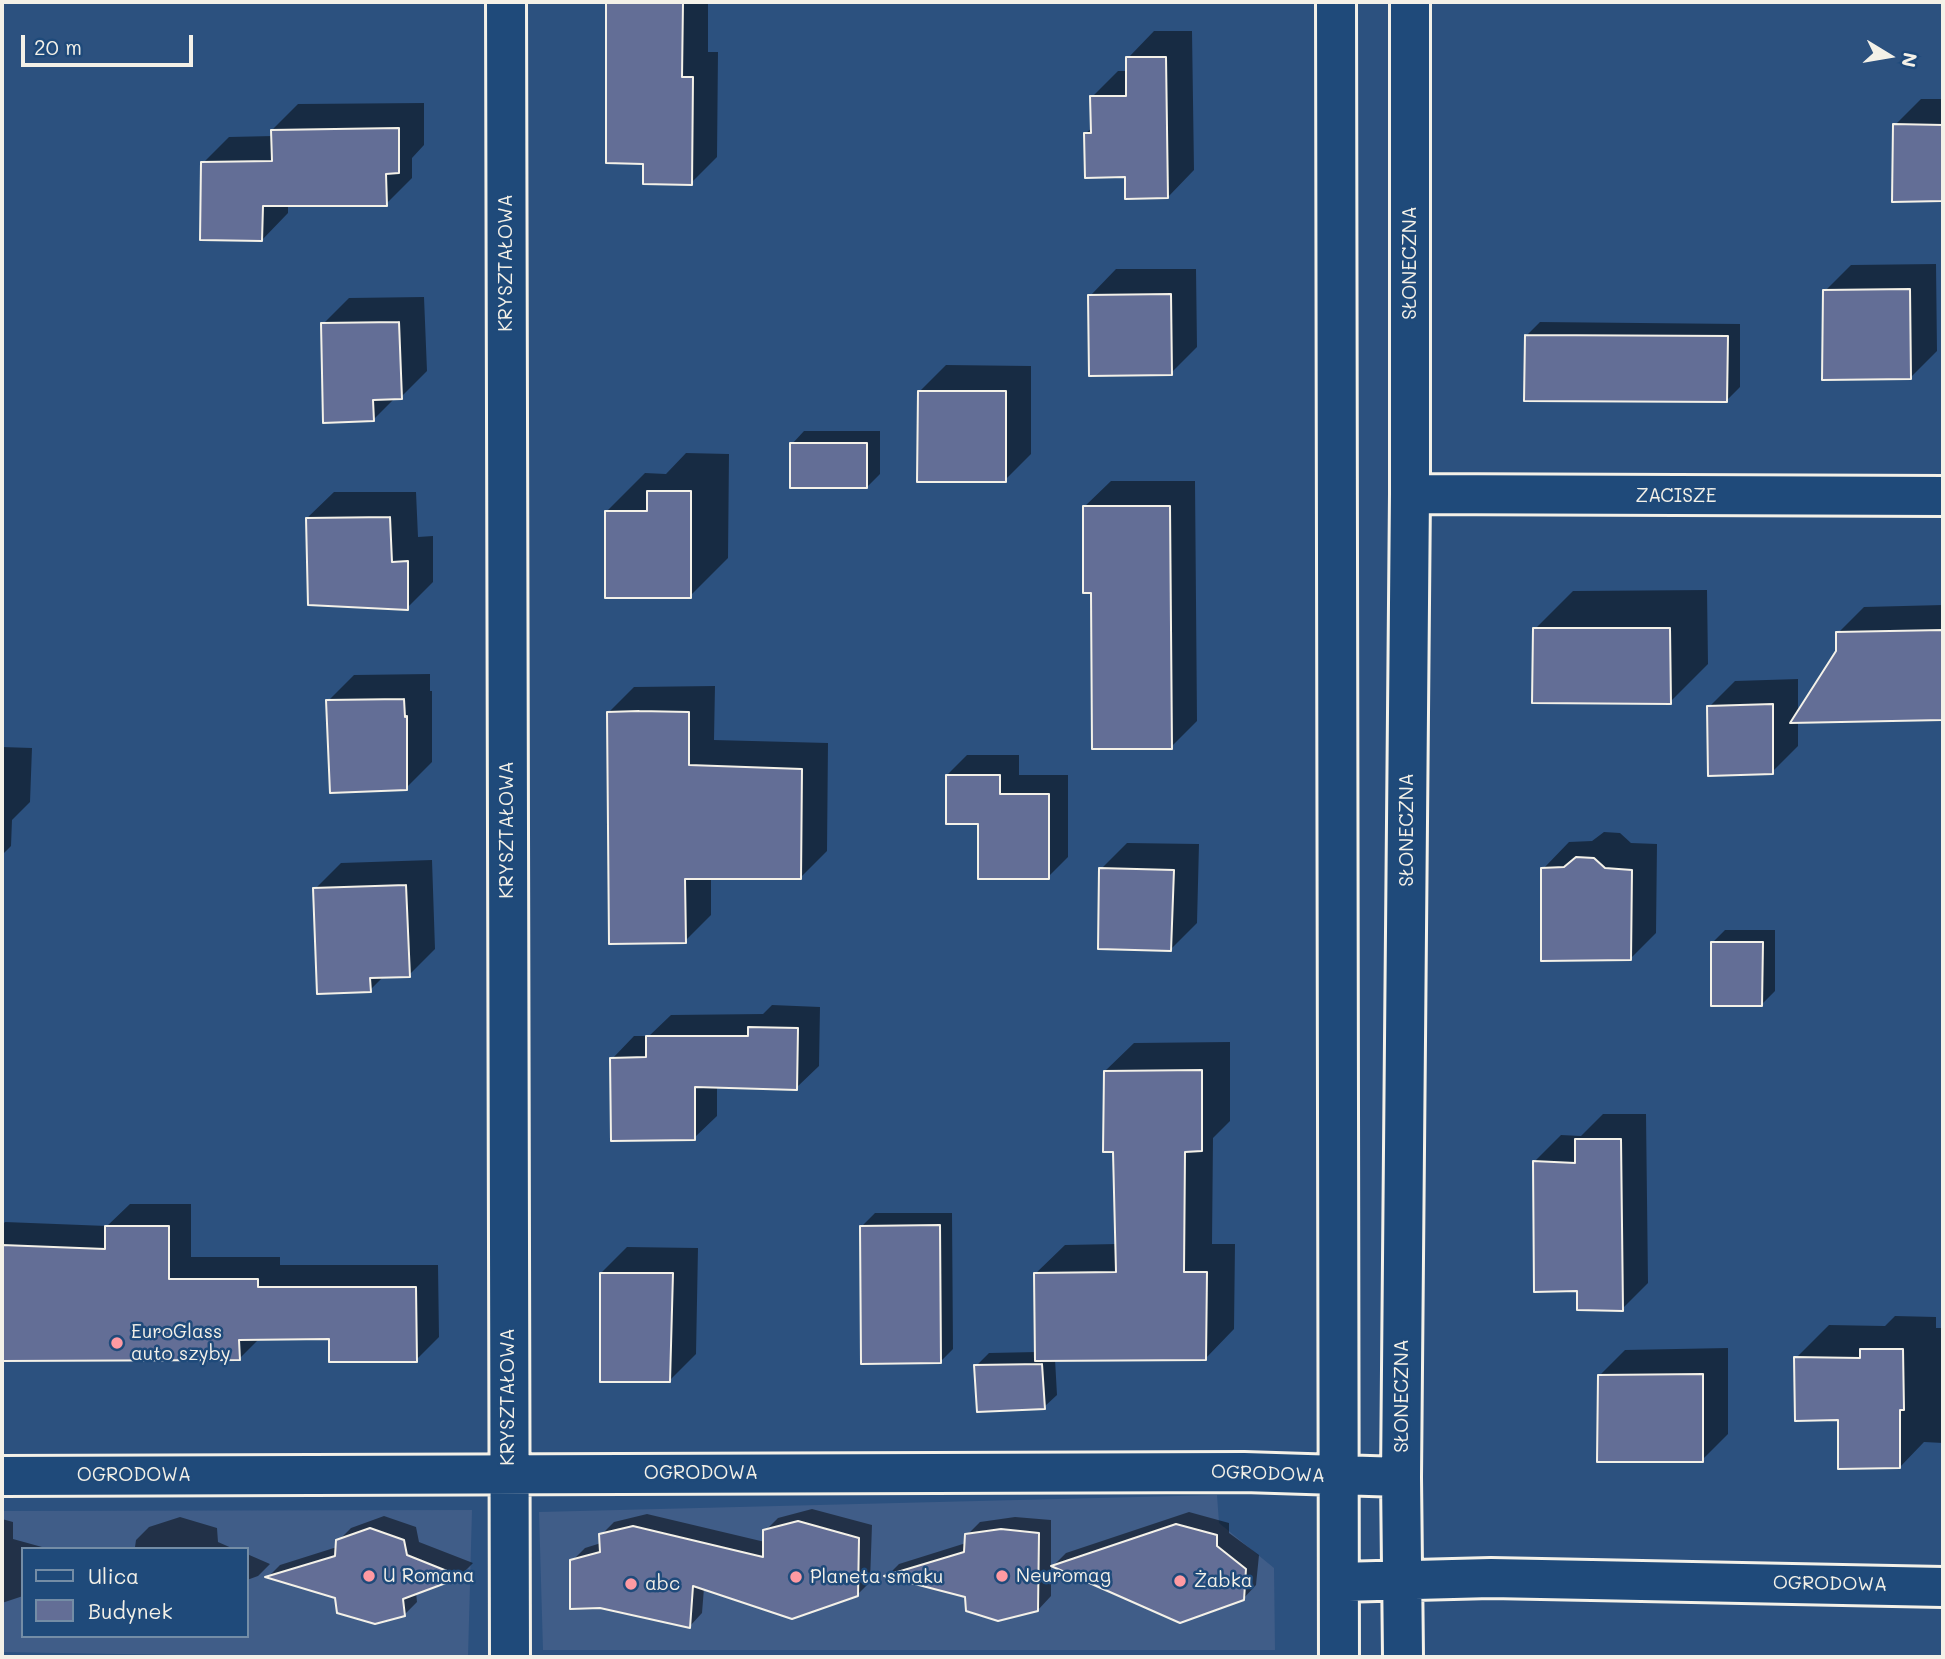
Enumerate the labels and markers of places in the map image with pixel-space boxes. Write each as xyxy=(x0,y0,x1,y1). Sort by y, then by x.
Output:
place label: EuroGlass auto szyby xyxy=(131,1321,231,1365)
marker: EuroGlass auto szyby xyxy=(109,1335,125,1351)
place label: U Romana xyxy=(383,1565,475,1587)
place label: Neuromag xyxy=(1016,1565,1111,1587)
place label: Planeta smaku xyxy=(810,1566,943,1588)
marker: U Romana xyxy=(361,1568,377,1584)
marker: Neuromag xyxy=(994,1568,1010,1584)
marker: Planeta smaku xyxy=(788,1569,804,1585)
place label: Żabka xyxy=(1194,1570,1253,1592)
place label: abc xyxy=(645,1573,680,1595)
marker: Żabka xyxy=(1172,1573,1188,1589)
marker: abc xyxy=(623,1576,639,1592)

